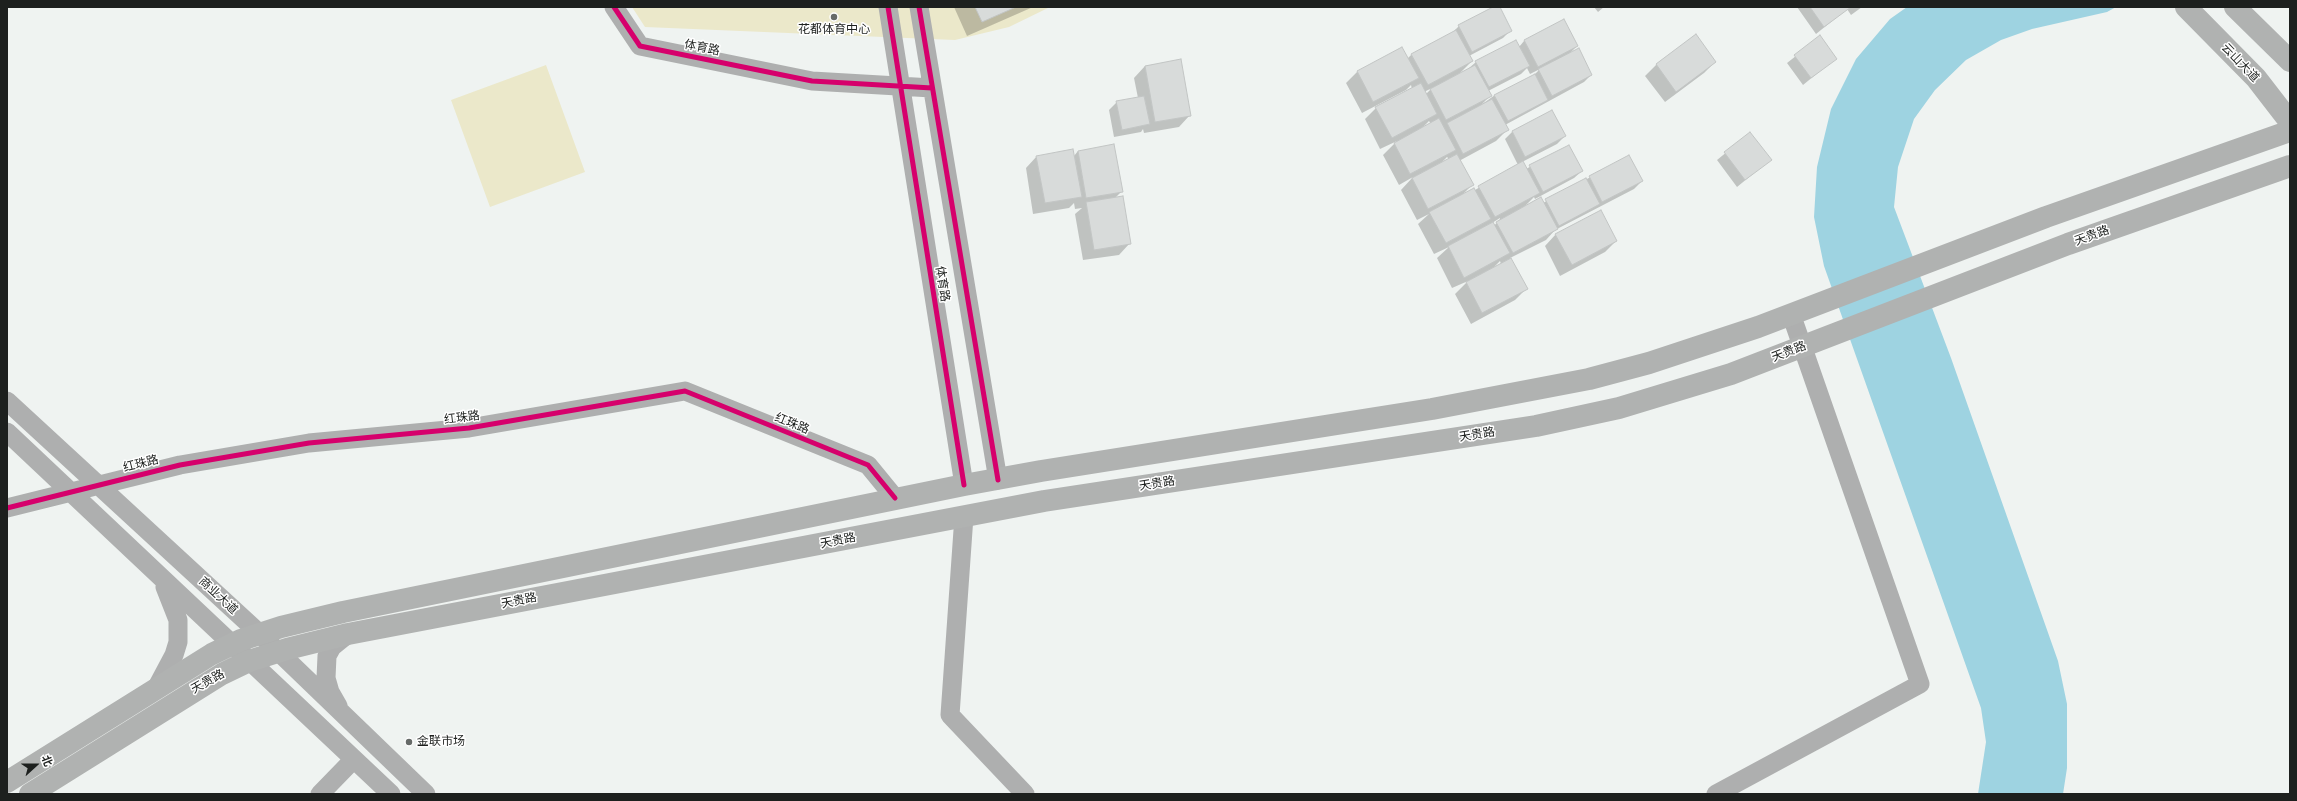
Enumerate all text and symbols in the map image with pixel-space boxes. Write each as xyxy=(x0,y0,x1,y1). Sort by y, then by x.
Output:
marker: 花都体育中心 xyxy=(829,12,839,22)
place label: 花都体育中心 xyxy=(798,23,870,37)
street label: 体育路 xyxy=(683,37,721,59)
street label: 云山大道 xyxy=(2218,41,2262,85)
street label: 天贵路 xyxy=(2073,223,2111,249)
street label: 体育路 xyxy=(932,265,952,303)
street label: 天贵路 xyxy=(1770,339,1808,365)
street label: 红珠路 xyxy=(443,409,481,427)
street label: 红珠路 xyxy=(773,411,811,437)
street label: 天贵路 xyxy=(1458,425,1496,445)
street label: 红珠路 xyxy=(122,453,160,475)
street label: 天贵路 xyxy=(1138,474,1176,494)
street label: 天贵路 xyxy=(819,530,857,552)
street label: 商业大道 xyxy=(196,574,240,618)
street label: 天贵路 xyxy=(500,590,538,612)
street label: 天贵路 xyxy=(189,667,227,697)
place label: 金联市场 xyxy=(417,735,465,749)
marker: 金联市场 xyxy=(404,737,414,747)
north arrow xyxy=(16,745,56,785)
text: 北 xyxy=(40,753,55,768)

